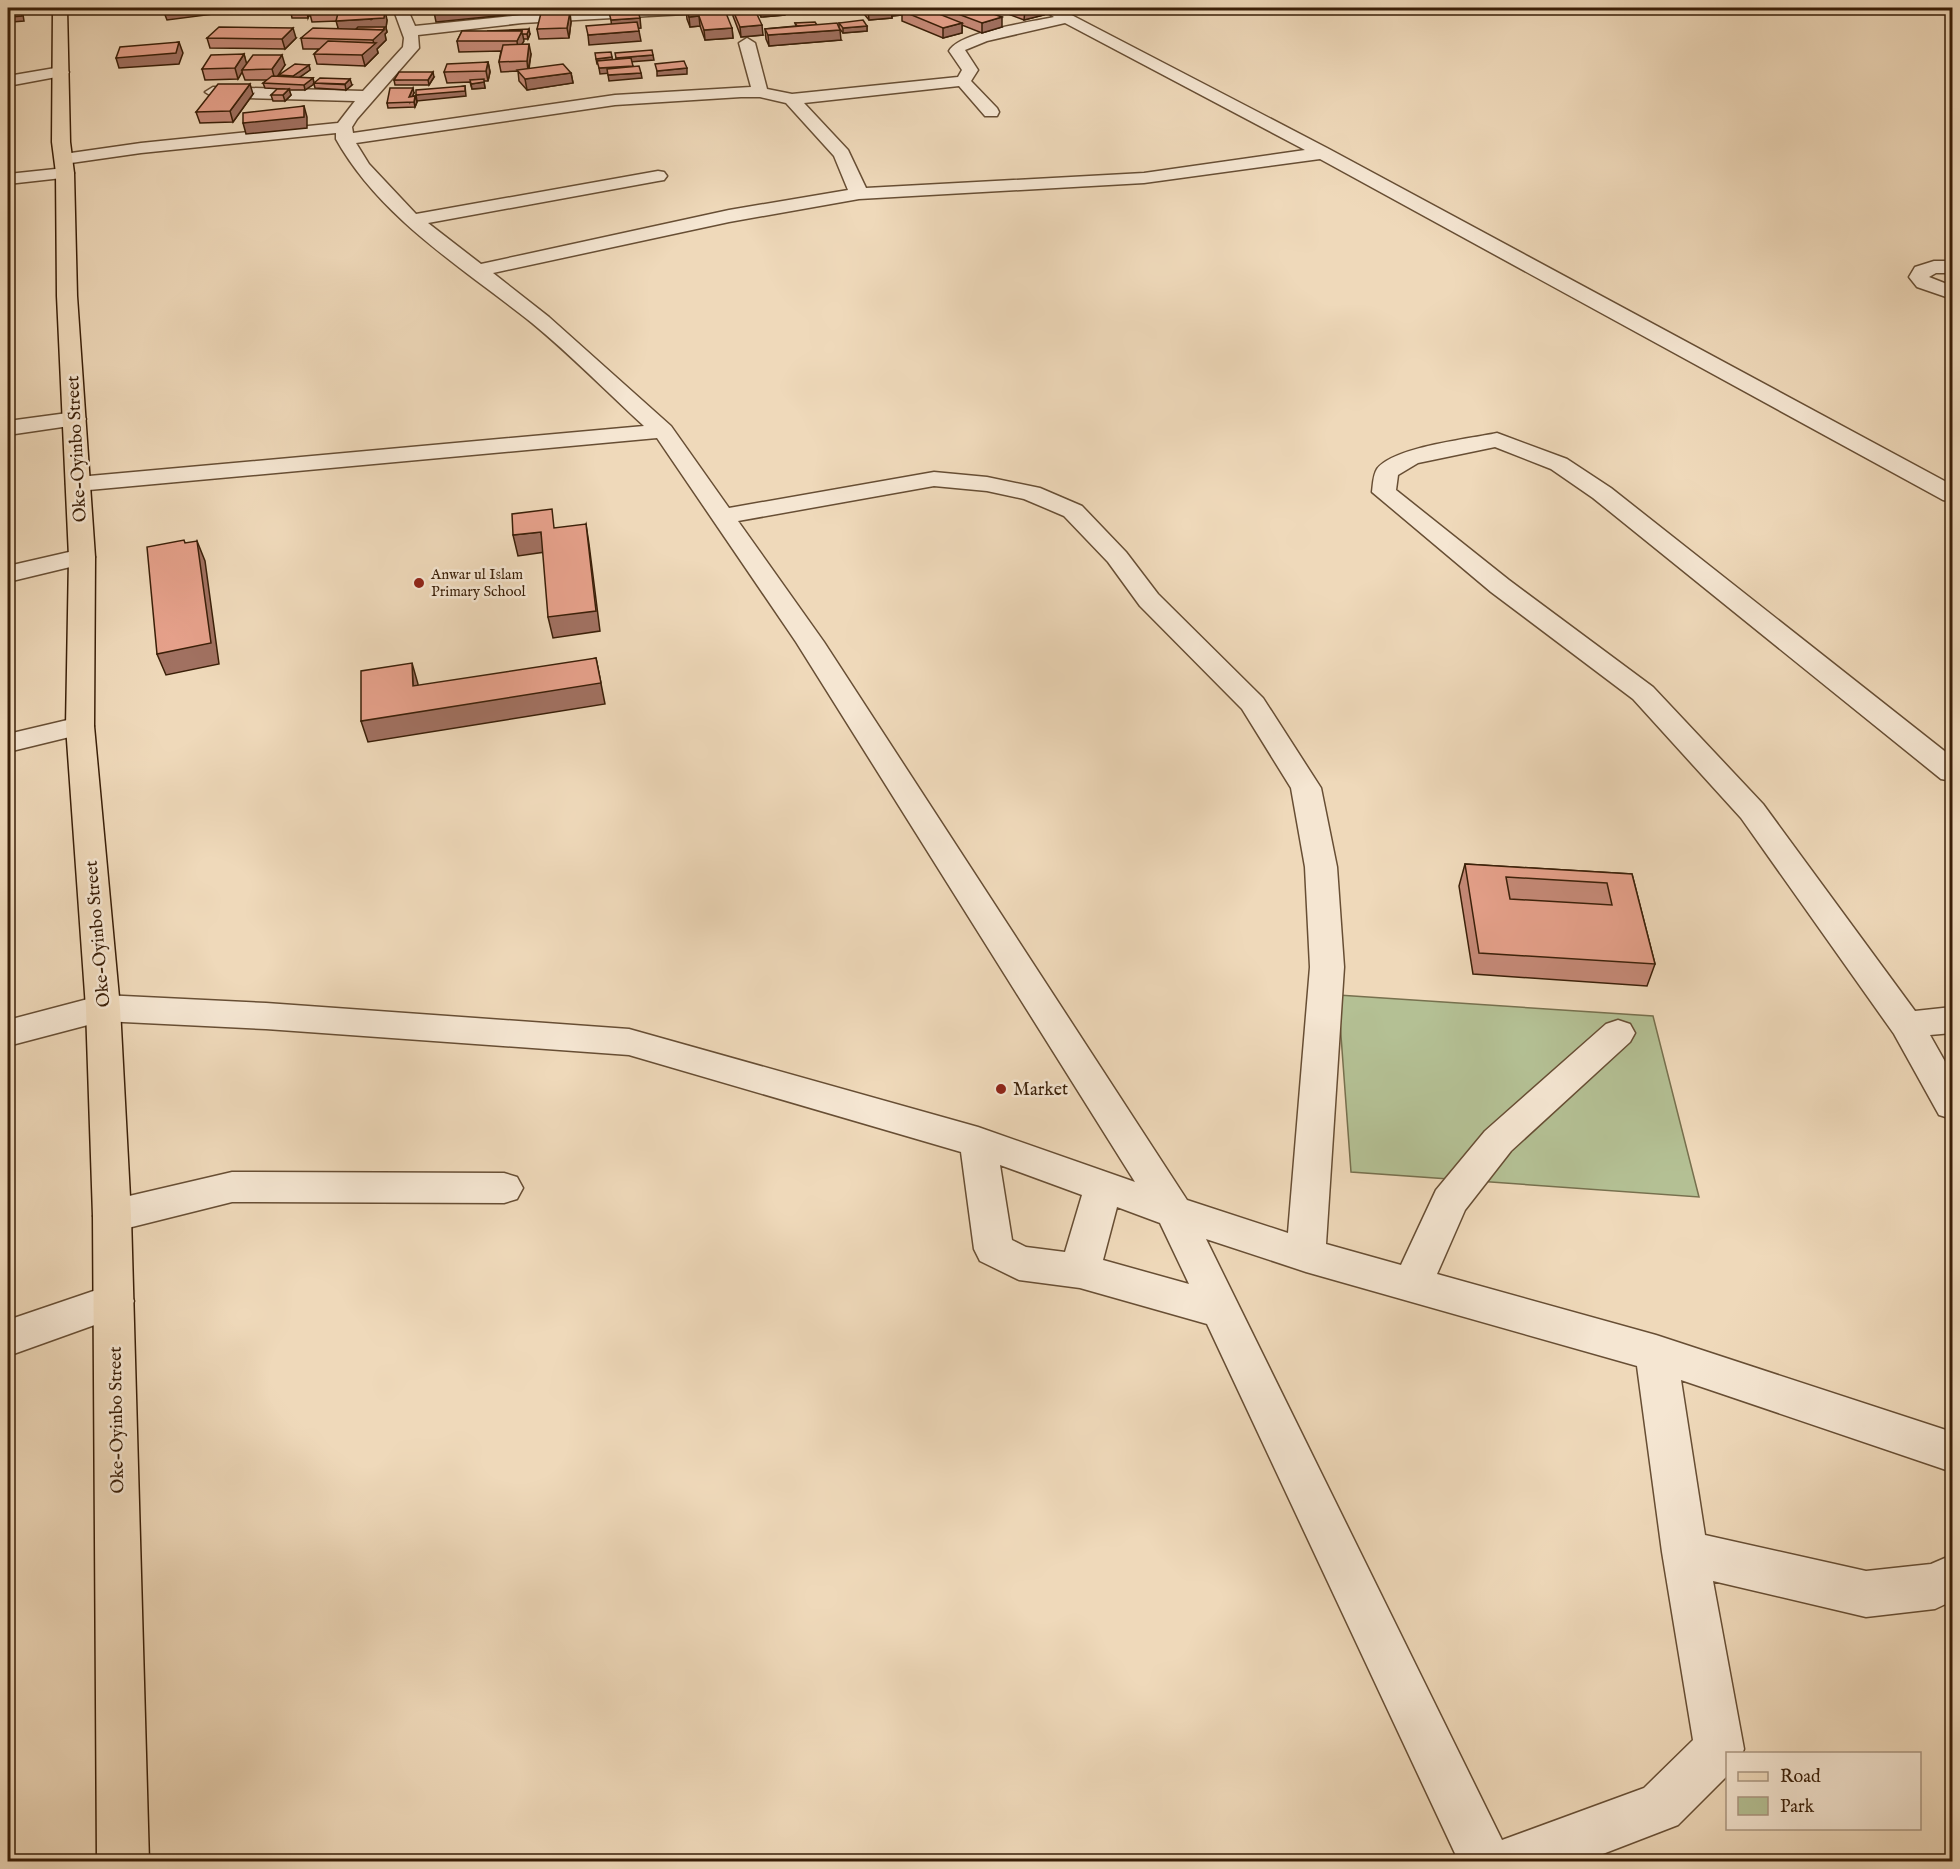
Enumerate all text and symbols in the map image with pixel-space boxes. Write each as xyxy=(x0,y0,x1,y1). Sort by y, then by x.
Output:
street label: Oke-Oyinbo Street xyxy=(62,375,93,523)
place label: Anwar ul Islam Primary School xyxy=(430,565,527,601)
marker: Anwar ul Islam Primary School xyxy=(412,576,426,590)
street label: Oke-Oyinbo Street xyxy=(81,860,116,1008)
place label: Market xyxy=(1013,1079,1068,1102)
marker: Market xyxy=(994,1082,1008,1096)
street label: Oke-Oyinbo Street xyxy=(105,1346,130,1494)
legend xyxy=(1726,1752,1921,1830)
text: Road xyxy=(1780,1766,1821,1789)
text: Park xyxy=(1780,1796,1815,1819)

